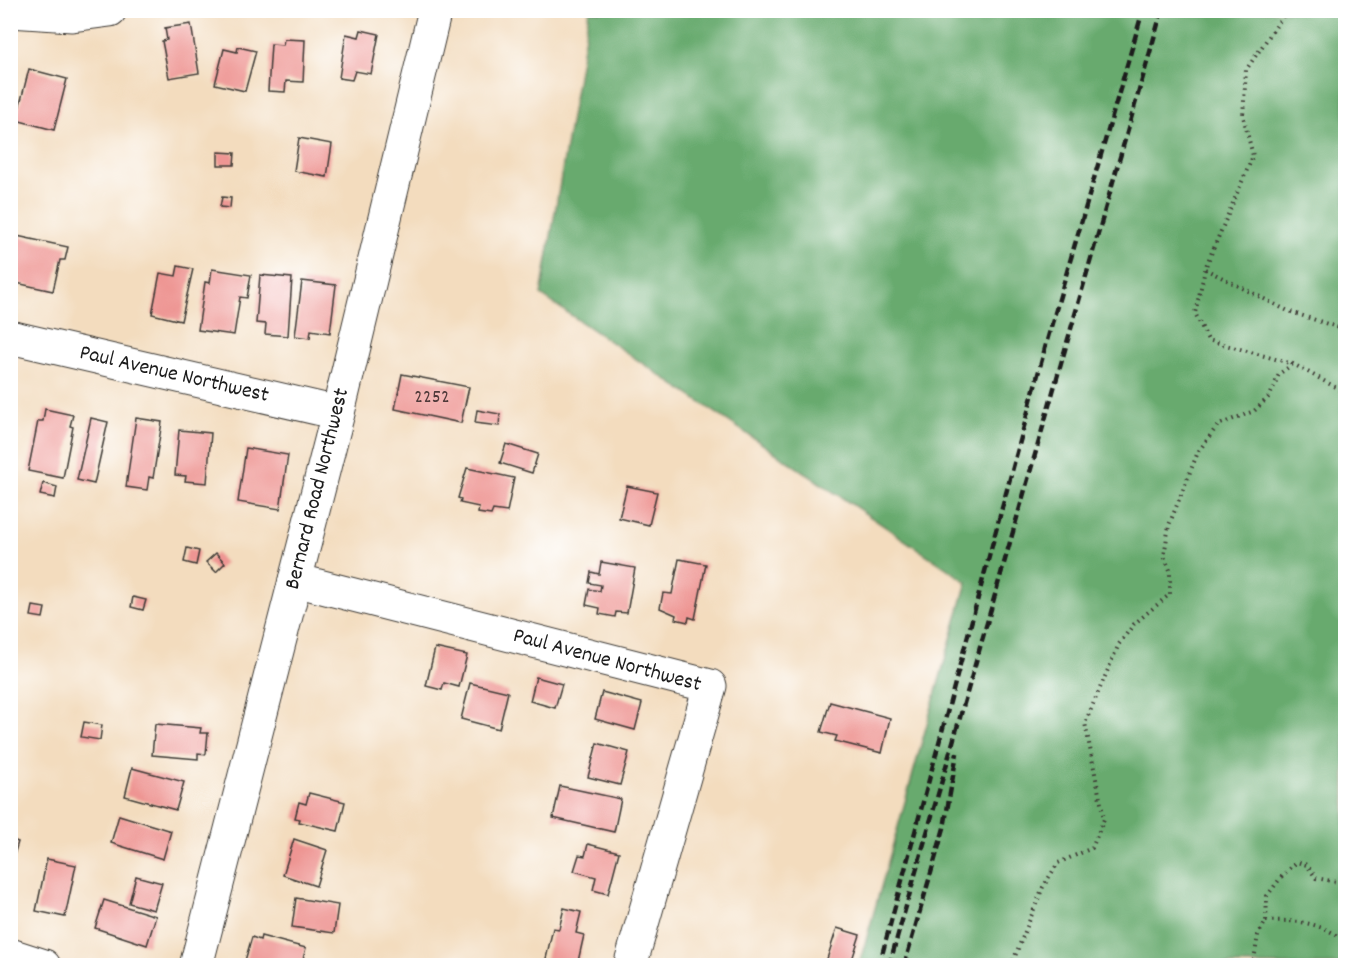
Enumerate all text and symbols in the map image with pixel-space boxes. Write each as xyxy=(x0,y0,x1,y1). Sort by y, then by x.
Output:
street label: Paul Avenue Northwest xyxy=(76,338,272,412)
house number: 2252 xyxy=(414,384,450,412)
street label: Bernard Road Northwest xyxy=(278,385,358,593)
street label: Paul Avenue Northwest xyxy=(510,621,704,701)

